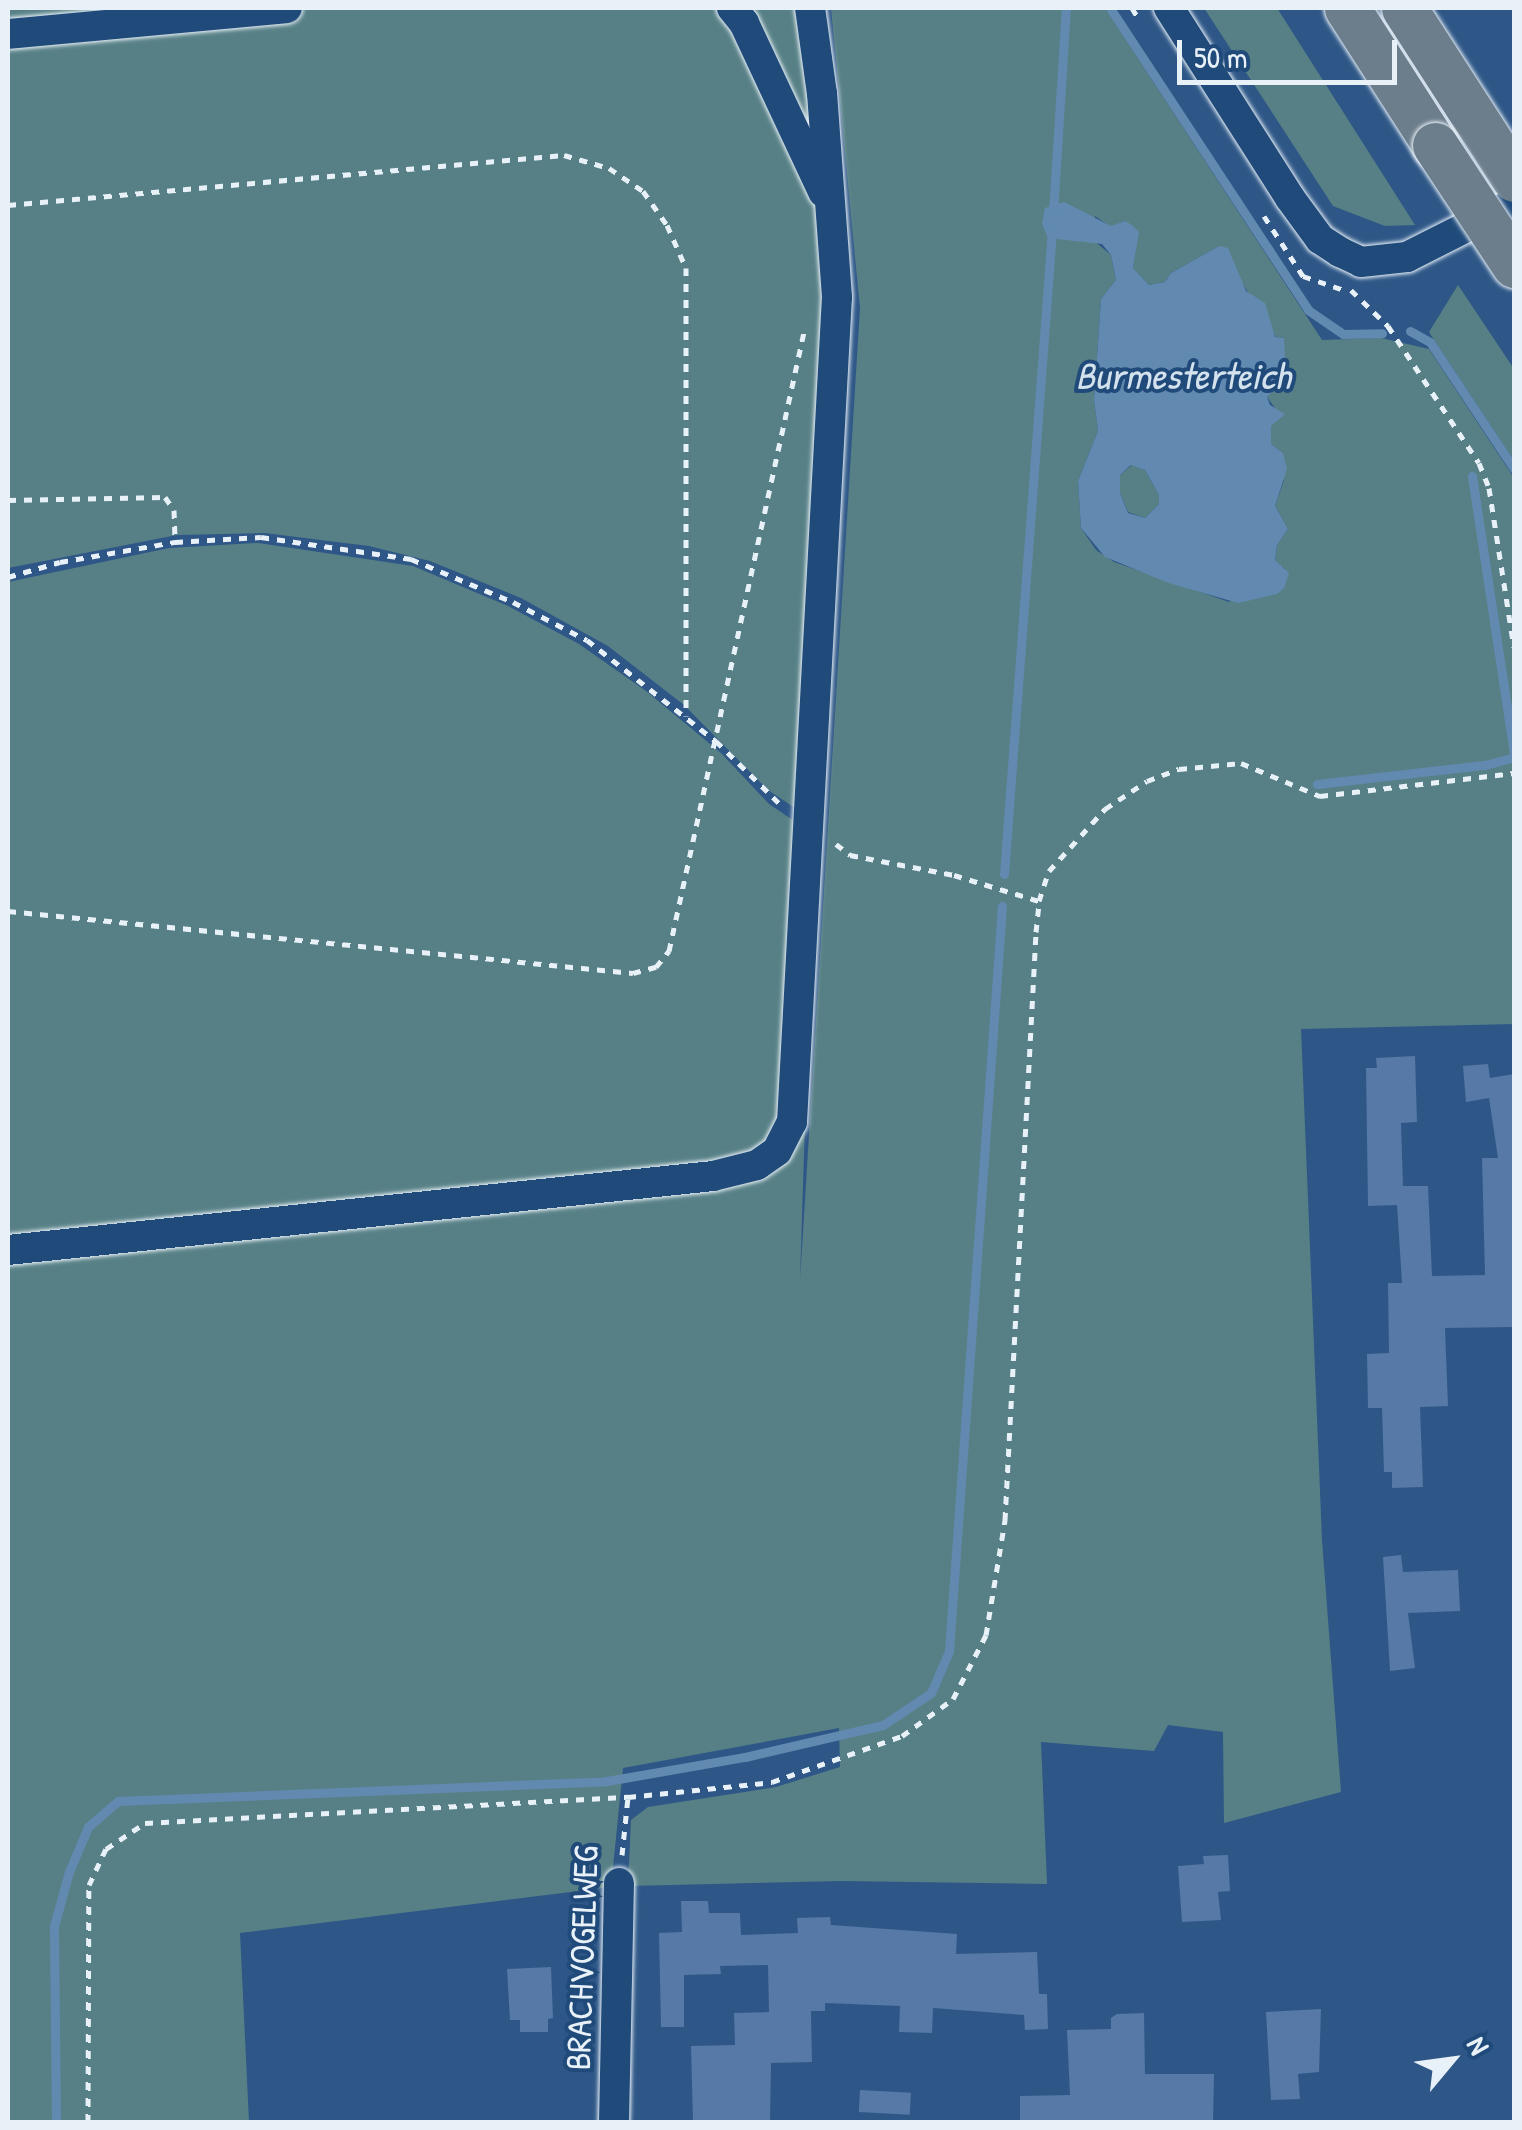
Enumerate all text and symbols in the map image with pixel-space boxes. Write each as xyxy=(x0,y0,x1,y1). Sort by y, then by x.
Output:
scale bar xyxy=(1182,20,1402,82)
text: 50 m xyxy=(1194,37,1247,77)
water label: Burmesterteich xyxy=(1076,353,1290,399)
street label: BRACHVOGELWEG xyxy=(557,1845,607,2071)
north arrow xyxy=(1402,2010,1502,2110)
text: N xyxy=(1458,2030,1498,2061)

